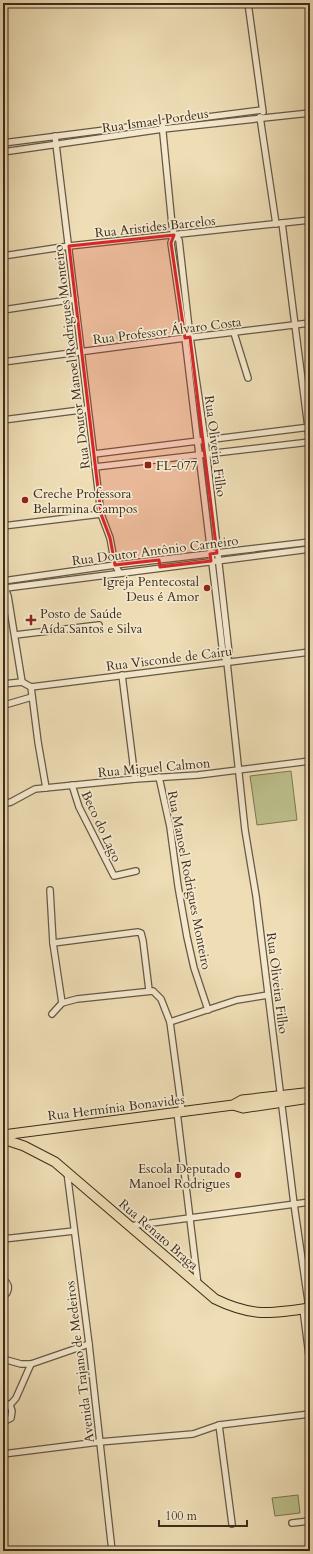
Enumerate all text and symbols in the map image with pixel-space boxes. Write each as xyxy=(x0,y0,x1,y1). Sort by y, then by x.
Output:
street label: Rua Ismael Pordeus xyxy=(101,105,209,137)
street label: Rua Aristides Barcelos xyxy=(94,212,216,242)
street label: Rua Doutor Manoel Rodrigues Monteiro xyxy=(49,244,95,470)
street label: Rua Professor Álvaro Costa xyxy=(92,313,243,349)
street label: Rua Oliveira Filho xyxy=(200,394,230,498)
place label: FL-077 xyxy=(156,457,197,475)
marker: FL-077 xyxy=(143,460,153,470)
place label: Creche Professora Belarmina Campos xyxy=(33,485,137,518)
marker: Creche Professora Belarmina Campos xyxy=(20,495,30,505)
street label: Rua Doutor Antônio Carneiro xyxy=(71,532,239,570)
place label: Igreja Pentecostal Deus é Amor xyxy=(103,573,200,606)
marker: Igreja Pentecostal Deus é Amor xyxy=(202,583,212,593)
place label: Posto de Saúde Aída Santos e Silva xyxy=(40,605,143,638)
marker: Posto de Saúde Aída Santos e Silva xyxy=(25,614,37,626)
street label: Rua Visconde de Cairu xyxy=(105,642,233,676)
street label: Rua Miguel Calmon xyxy=(97,754,212,782)
street label: Beco do Lago xyxy=(77,788,125,865)
street label: Rua Manoel Rodrigues Monteiro xyxy=(163,789,215,971)
street label: Rua Oliveira Filho xyxy=(262,931,292,1035)
street label: Rua Hermínia Bonavides xyxy=(47,1091,186,1125)
place label: Escola Deputado Manoel Rodrigues xyxy=(129,1160,230,1193)
marker: Escola Deputado Manoel Rodrigues xyxy=(233,1170,243,1180)
street label: Rua Renato Braga xyxy=(115,1195,202,1275)
street label: Avenida Trajano de Medeiros xyxy=(61,1280,99,1444)
scale bar xyxy=(159,1502,247,1528)
text: 100 m xyxy=(165,1508,198,1524)

